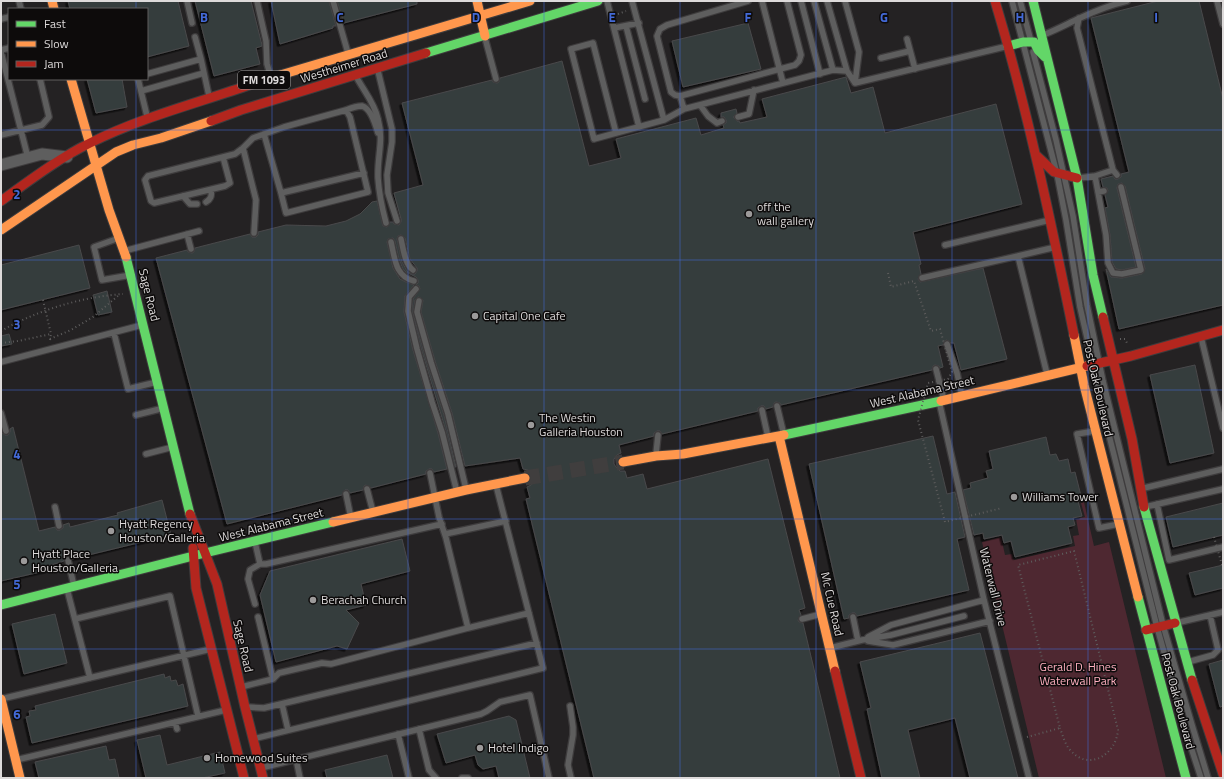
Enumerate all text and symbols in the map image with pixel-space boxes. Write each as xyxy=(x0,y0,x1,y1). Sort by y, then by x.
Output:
text: B xyxy=(200,7,208,27)
text: C xyxy=(336,7,344,27)
text: D xyxy=(472,7,480,27)
text: E xyxy=(608,7,616,27)
text: F xyxy=(745,7,752,27)
text: G xyxy=(880,7,888,27)
text: H xyxy=(1016,7,1024,27)
text: I xyxy=(1154,7,1158,27)
legend xyxy=(8,8,148,80)
text: Fast xyxy=(44,14,67,33)
text: Slow xyxy=(44,34,69,53)
street label: Westheimer Road xyxy=(298,43,390,88)
text: Jam xyxy=(44,54,64,73)
road number: FM 1093 xyxy=(238,71,290,89)
text: 2 xyxy=(13,184,21,204)
place label: off the wall gallery xyxy=(757,197,814,230)
marker: off the wall gallery xyxy=(744,209,754,219)
street label: Sage Road xyxy=(134,267,165,323)
place label: Capital One Cafe xyxy=(483,306,566,325)
marker: Capital One Cafe xyxy=(470,311,480,321)
text: 3 xyxy=(13,314,21,334)
street label: Post Oak Boulevard xyxy=(1078,338,1119,438)
street label: West Alabama Street xyxy=(868,370,977,413)
place label: The Westin Galleria Houston xyxy=(539,408,623,441)
marker: The Westin Galleria Houston xyxy=(526,420,536,430)
text: 4 xyxy=(13,444,21,464)
place label: Williams Tower xyxy=(1022,487,1099,506)
marker: Williams Tower xyxy=(1009,492,1019,502)
street label: West Alabama Street xyxy=(217,502,326,547)
place label: Hyatt Regency Houston/Galleria xyxy=(119,514,205,547)
marker: Hyatt Regency Houston/Galleria xyxy=(106,526,116,536)
place label: Hyatt Place Houston/Galleria xyxy=(32,544,118,577)
street label: Waterwall Drive xyxy=(975,546,1012,628)
marker: Hyatt Place Houston/Galleria xyxy=(19,556,29,566)
street label: Mc Cue Road xyxy=(816,570,849,638)
text: 5 xyxy=(13,574,21,594)
place label: Berachah Church xyxy=(321,590,406,609)
marker: Berachah Church xyxy=(308,595,318,605)
street label: Sage Road xyxy=(228,618,259,674)
street label: Post Oak Boulevard xyxy=(1156,651,1200,751)
park label: Gerald D. Hines Waterwall Park xyxy=(1039,657,1117,690)
text: 6 xyxy=(13,704,21,724)
place label: Hotel Indigo xyxy=(488,738,549,757)
marker: Hotel Indigo xyxy=(475,743,485,753)
place label: Homewood Suites xyxy=(215,748,308,767)
marker: Homewood Suites xyxy=(202,753,212,763)

